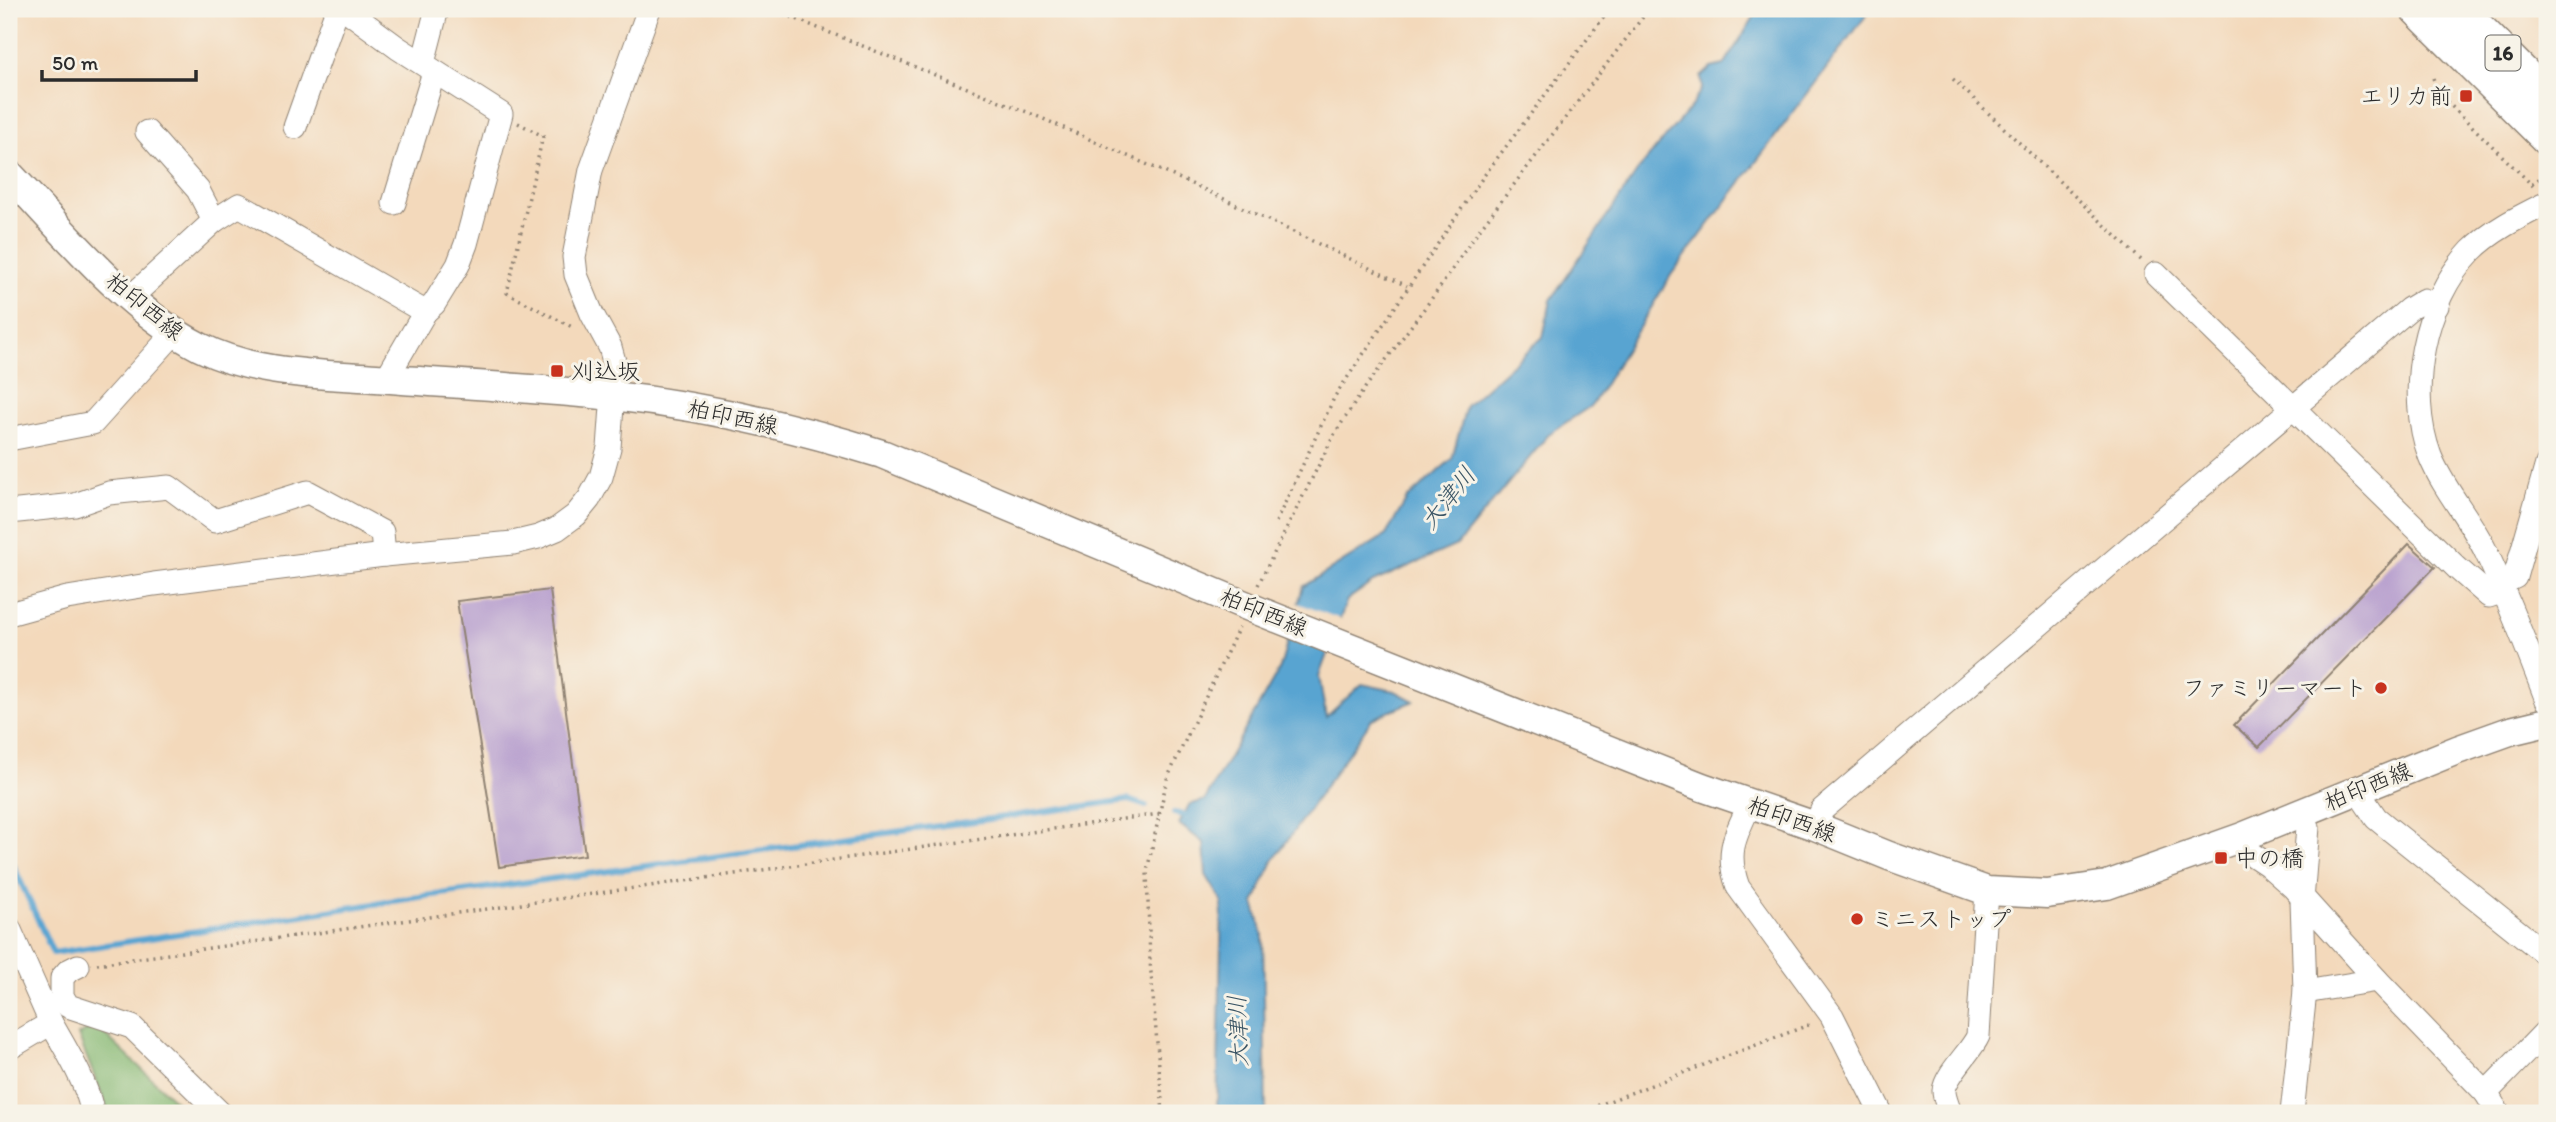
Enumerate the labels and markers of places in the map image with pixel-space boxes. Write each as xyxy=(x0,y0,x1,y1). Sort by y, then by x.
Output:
place label: エリカ前 xyxy=(2360,82,2452,110)
marker: エリカ前 xyxy=(2458,88,2474,104)
place label: 刈込坂 xyxy=(571,357,640,385)
marker: 刈込坂 xyxy=(549,363,565,379)
place label: ファミリーマート xyxy=(2183,674,2367,702)
marker: ファミリーマート xyxy=(2373,680,2389,696)
place label: 中の橋 xyxy=(2235,844,2304,872)
marker: 中の橋 xyxy=(2213,850,2229,866)
place label: ミニストップ xyxy=(1871,905,2011,933)
marker: ミニストップ xyxy=(1849,911,1865,927)

